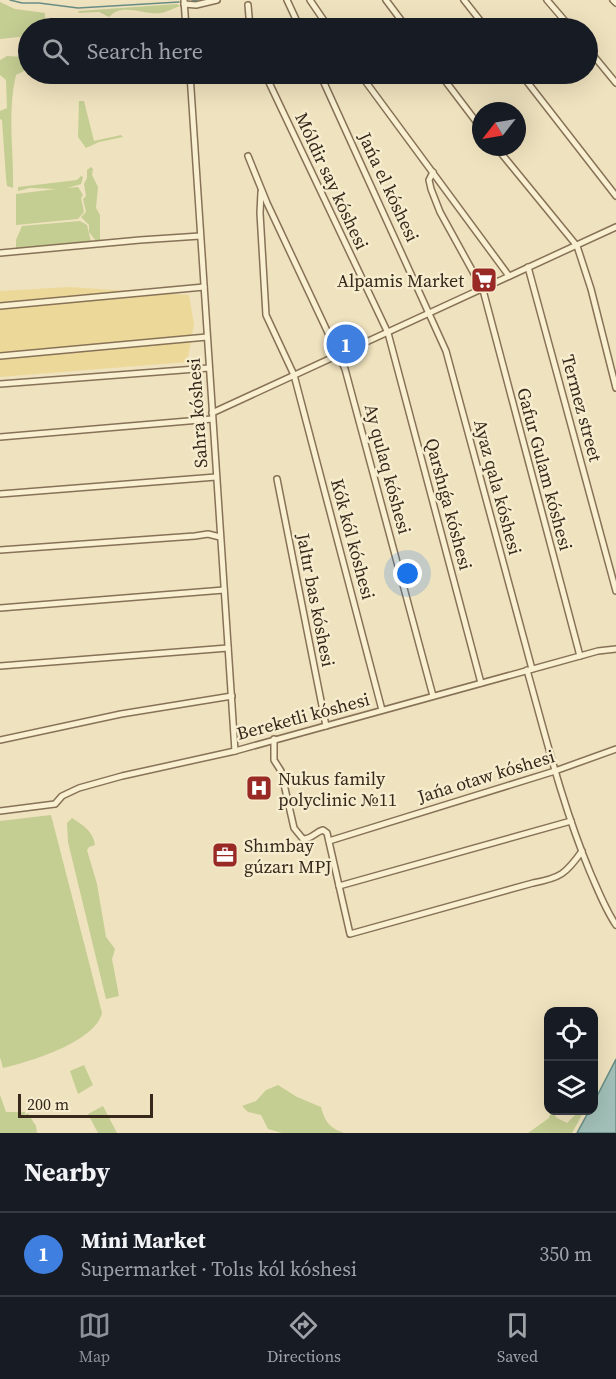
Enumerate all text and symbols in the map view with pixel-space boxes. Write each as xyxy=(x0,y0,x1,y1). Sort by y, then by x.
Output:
search box xyxy=(18,18,598,84)
icon: search xyxy=(39,35,72,68)
text: Search here xyxy=(87,36,203,66)
north arrow xyxy=(472,102,526,156)
street label: Móldir say kóshesi xyxy=(289,108,375,254)
street label: Jańa el kóshesi xyxy=(352,127,425,246)
supermarket icon: Alpamis Market xyxy=(469,265,499,295)
place label: Alpamis Market xyxy=(337,268,464,293)
pin: 1 xyxy=(326,322,366,366)
street label: Termez street xyxy=(556,352,608,464)
street label: Sahra kóshesi xyxy=(181,357,213,469)
street label: Gafur Gulam kóshesi xyxy=(511,385,579,553)
street label: Ay qulaq kóshesi xyxy=(359,401,417,537)
street label: Ayaz qala kóshesi xyxy=(468,417,528,557)
street label: Qarshıǵa kóshesi xyxy=(419,435,479,573)
street label: Kók kól kóshesi xyxy=(325,476,381,602)
street label: Jaltır bas kóshesi xyxy=(291,530,341,669)
your location xyxy=(393,559,422,588)
street label: Bereketli kóshesi xyxy=(234,686,372,746)
street label: Jańa otaw kóshesi xyxy=(413,743,558,809)
place label: Nukus family polyclinic №11 xyxy=(278,766,397,812)
hospital icon: Nukus family polyclinic №11 xyxy=(244,773,274,803)
place label: Shımbay gúzarı MPJ xyxy=(244,833,332,879)
office icon: Shımbay gúzarı MPJ xyxy=(210,840,240,870)
map controls xyxy=(544,1007,598,1115)
button: locate xyxy=(544,1007,598,1061)
button: layers xyxy=(544,1061,598,1115)
scale bar xyxy=(18,1091,153,1118)
text: 200 m xyxy=(27,1093,69,1115)
text: Nearby xyxy=(24,1154,110,1190)
text: Mini Market xyxy=(81,1225,206,1255)
text: 1 xyxy=(38,1240,49,1268)
text: 350 m xyxy=(539,1240,592,1268)
text: Supermarket · Tolıs kól kóshesi xyxy=(81,1255,357,1283)
tab: Map xyxy=(78,1309,111,1367)
tab: Directions xyxy=(267,1309,341,1367)
tab: Saved xyxy=(497,1309,538,1367)

